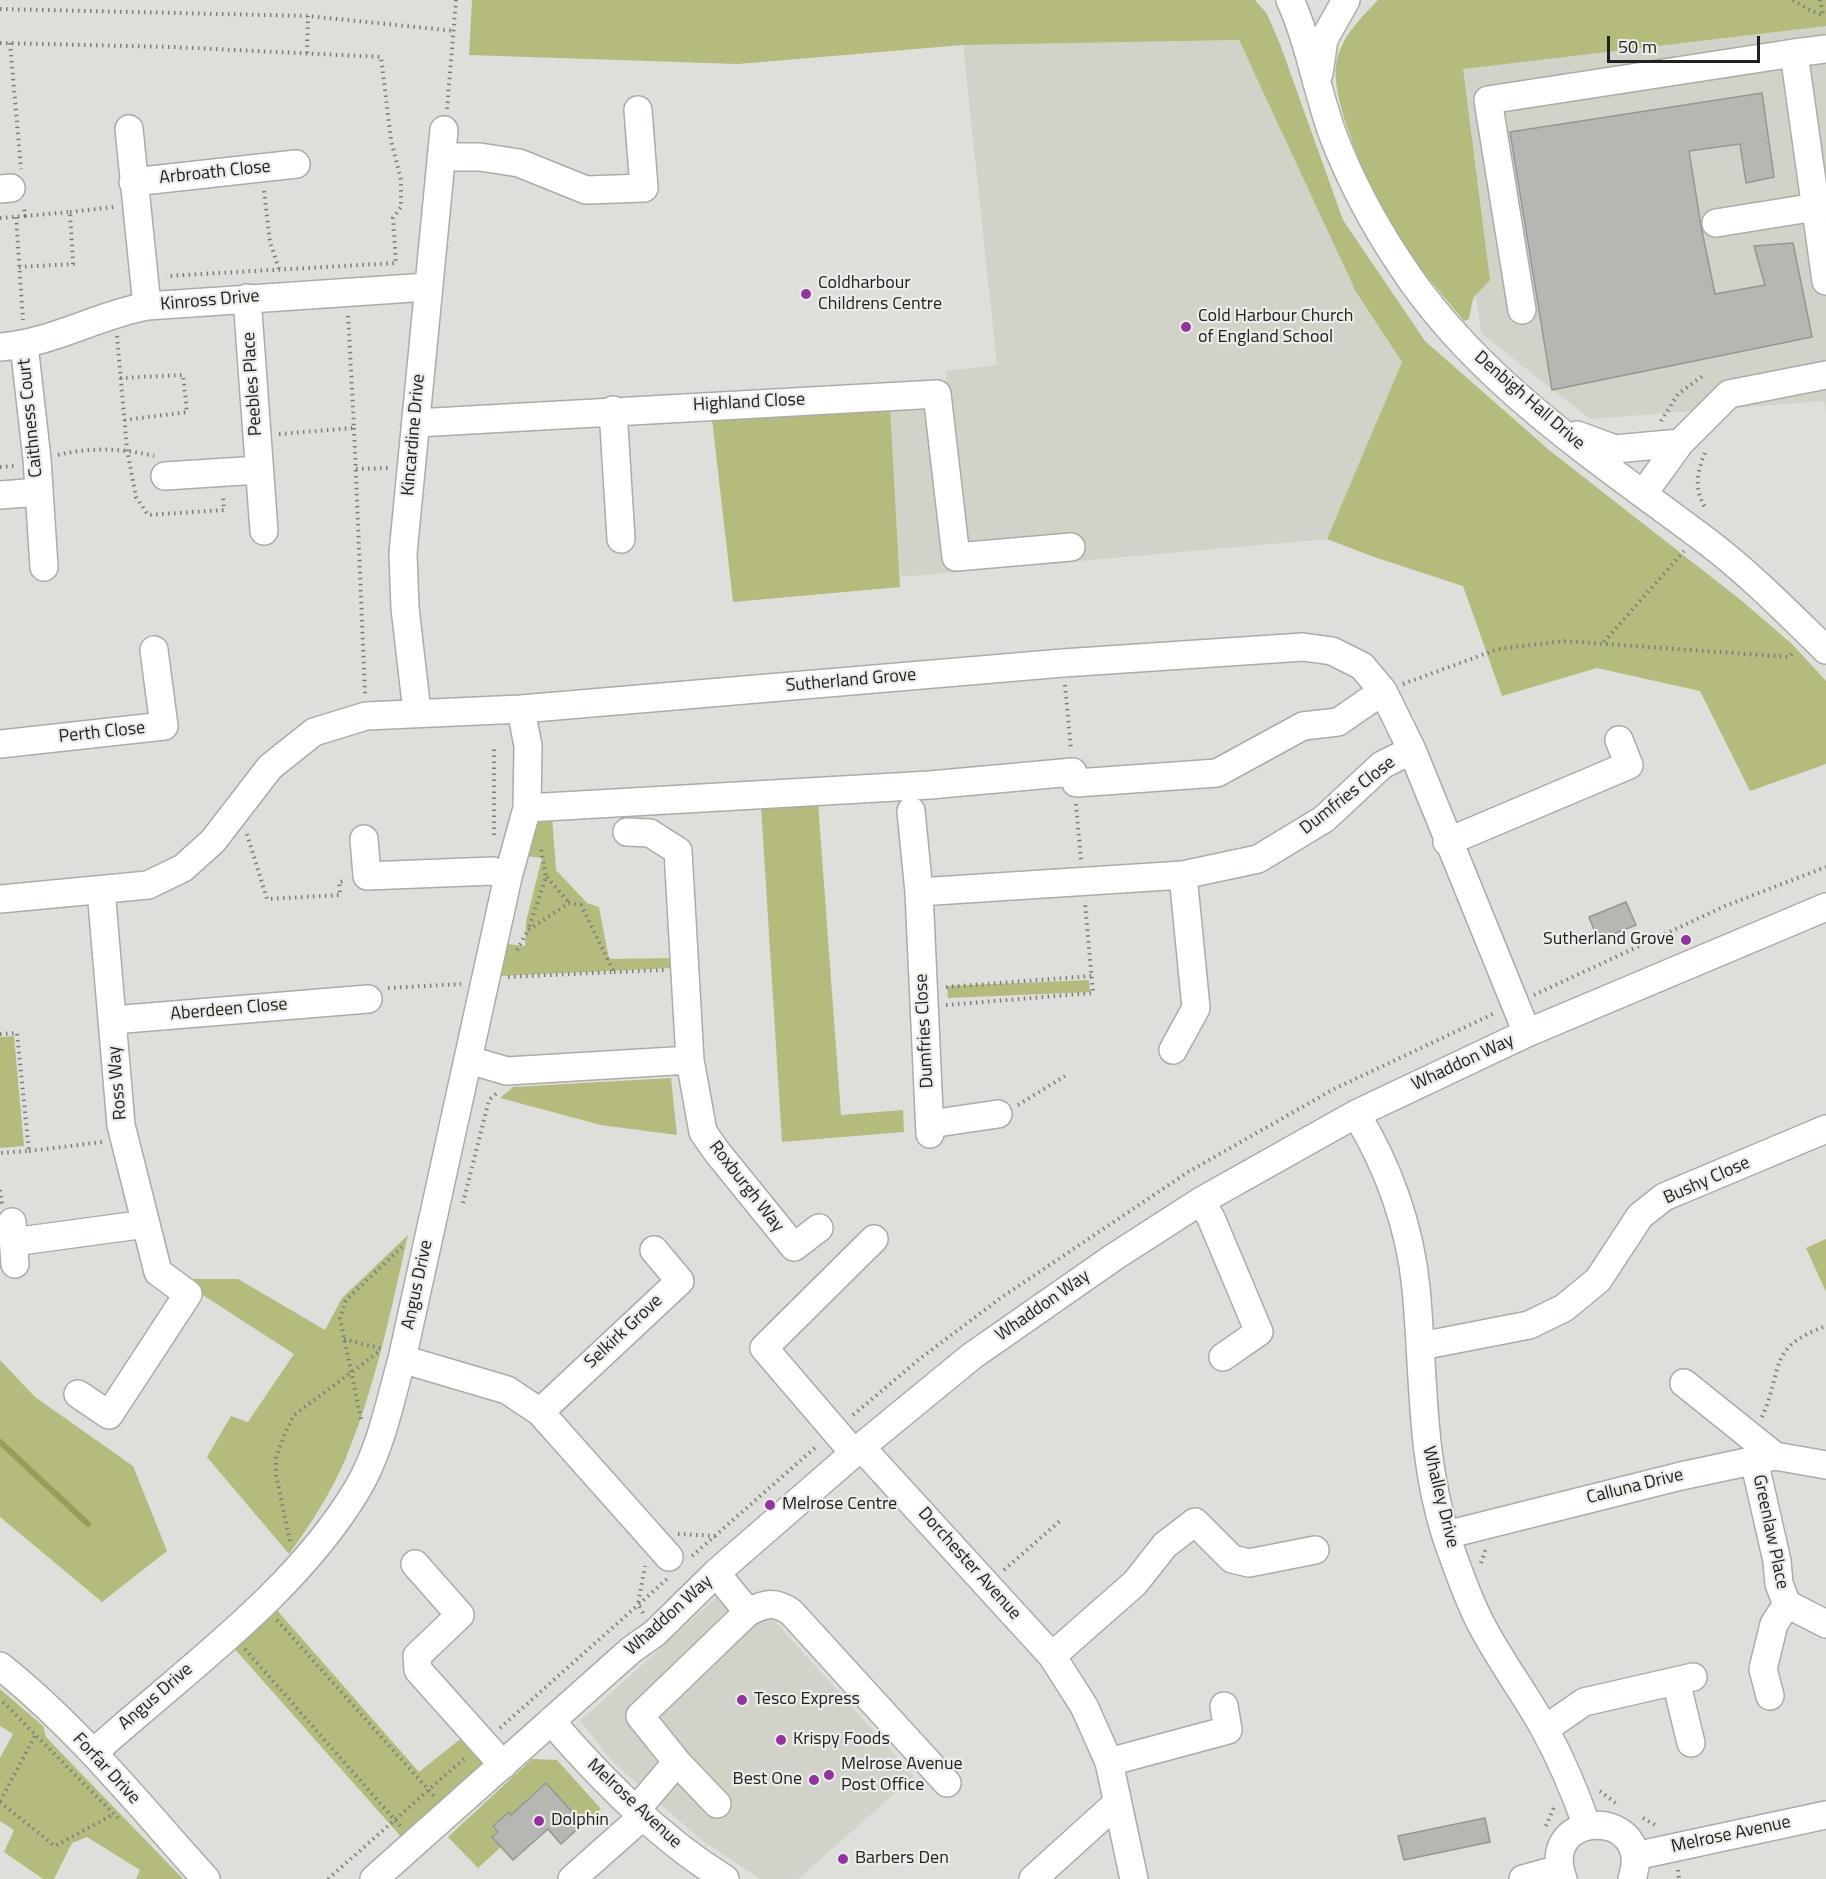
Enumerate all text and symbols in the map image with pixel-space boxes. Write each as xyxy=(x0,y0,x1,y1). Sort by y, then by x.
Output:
scale bar xyxy=(1610,24,1763,62)
text: 50 m xyxy=(1618,33,1657,60)
street label: Arbroath Close xyxy=(158,156,272,190)
place label: Coldharbour Childrens Centre xyxy=(818,273,942,316)
street label: Kinross Drive xyxy=(160,286,260,316)
marker: Coldharbour Childrens Centre xyxy=(799,287,813,301)
place label: Cold Harbour Church of England School xyxy=(1198,306,1353,348)
marker: Cold Harbour Church of England School xyxy=(1179,320,1193,334)
street label: Peebles Place xyxy=(239,331,267,437)
street label: Denbigh Hall Drive xyxy=(1469,347,1589,455)
street label: Caithness Court xyxy=(14,357,48,479)
street label: Kincardine Drive xyxy=(398,373,430,497)
street label: Highland Close xyxy=(692,389,806,417)
street label: Sutherland Grove xyxy=(785,665,917,697)
street label: Perth Close xyxy=(58,718,146,748)
street label: Dumfries Close xyxy=(1296,752,1400,840)
place label: Sutherland Grove xyxy=(1543,929,1674,951)
marker: Sutherland Grove xyxy=(1679,933,1693,947)
street label: Dumfries Close xyxy=(911,973,939,1089)
street label: Aberdeen Close xyxy=(170,994,288,1026)
street label: Whaddon Way xyxy=(1409,1030,1517,1096)
street label: Ross Way xyxy=(104,1045,132,1121)
street label: Roxburgh Way xyxy=(704,1137,788,1237)
street label: Bushy Close xyxy=(1661,1152,1753,1210)
street label: Angus Drive xyxy=(398,1238,438,1332)
street label: Whaddon Way xyxy=(992,1266,1094,1346)
street label: Selkirk Grove xyxy=(581,1291,667,1373)
street label: Whalley Drive xyxy=(1417,1444,1463,1550)
street label: Calluna Drive xyxy=(1585,1465,1685,1509)
street label: Greenlaw Place xyxy=(1747,1473,1793,1591)
place label: Melrose Centre xyxy=(782,1494,897,1516)
marker: Melrose Centre xyxy=(763,1498,777,1512)
street label: Dorchester Avenue xyxy=(913,1503,1025,1625)
street label: Whaddon Way xyxy=(621,1571,717,1661)
street label: Angus Drive xyxy=(115,1659,197,1735)
place label: Tesco Express xyxy=(754,1689,860,1711)
marker: Tesco Express xyxy=(735,1693,749,1707)
street label: Forfar Drive xyxy=(68,1729,144,1809)
place label: Krispy Foods xyxy=(793,1729,890,1751)
marker: Krispy Foods xyxy=(774,1733,788,1747)
place label: Melrose Avenue Post Office xyxy=(841,1754,963,1796)
street label: Melrose Avenue xyxy=(582,1755,686,1853)
marker: Melrose Avenue Post Office xyxy=(822,1768,836,1782)
place label: Best One xyxy=(733,1769,802,1791)
marker: Best One xyxy=(807,1773,821,1787)
place label: Dolphin xyxy=(551,1810,609,1832)
street label: Melrose Avenue xyxy=(1669,1812,1793,1858)
marker: Dolphin xyxy=(532,1814,546,1828)
place label: Barbers Den xyxy=(855,1848,949,1870)
marker: Barbers Den xyxy=(836,1852,850,1866)

